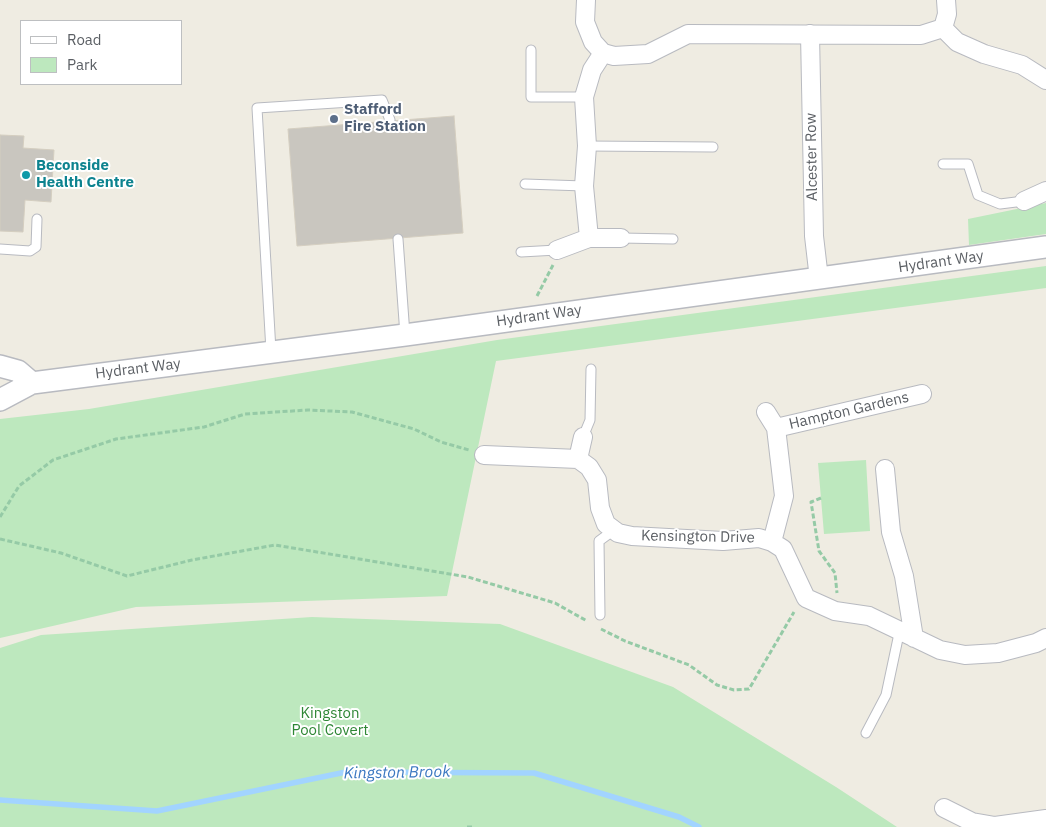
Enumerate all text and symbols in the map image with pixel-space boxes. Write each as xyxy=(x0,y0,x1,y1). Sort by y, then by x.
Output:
legend xyxy=(20,20,182,85)
text: Road xyxy=(67,30,102,49)
text: Park xyxy=(67,55,97,74)
place label: Stafford Fire Station xyxy=(344,101,426,136)
marker: Stafford Fire Station xyxy=(328,113,340,125)
street label: Alcester Row xyxy=(802,113,822,201)
place label: Beconside Health Centre xyxy=(36,157,134,192)
marker: Beconside Health Centre xyxy=(20,169,32,181)
street label: Hydrant Way xyxy=(897,247,985,277)
street label: Hydrant Way xyxy=(495,301,583,331)
street label: Hydrant Way xyxy=(94,355,182,383)
street label: Hampton Gardens xyxy=(787,388,911,434)
street label: Kensington Drive xyxy=(641,527,755,547)
park label: Kingston Pool Covert xyxy=(291,705,369,740)
water label: Kingston Brook xyxy=(343,762,451,784)

